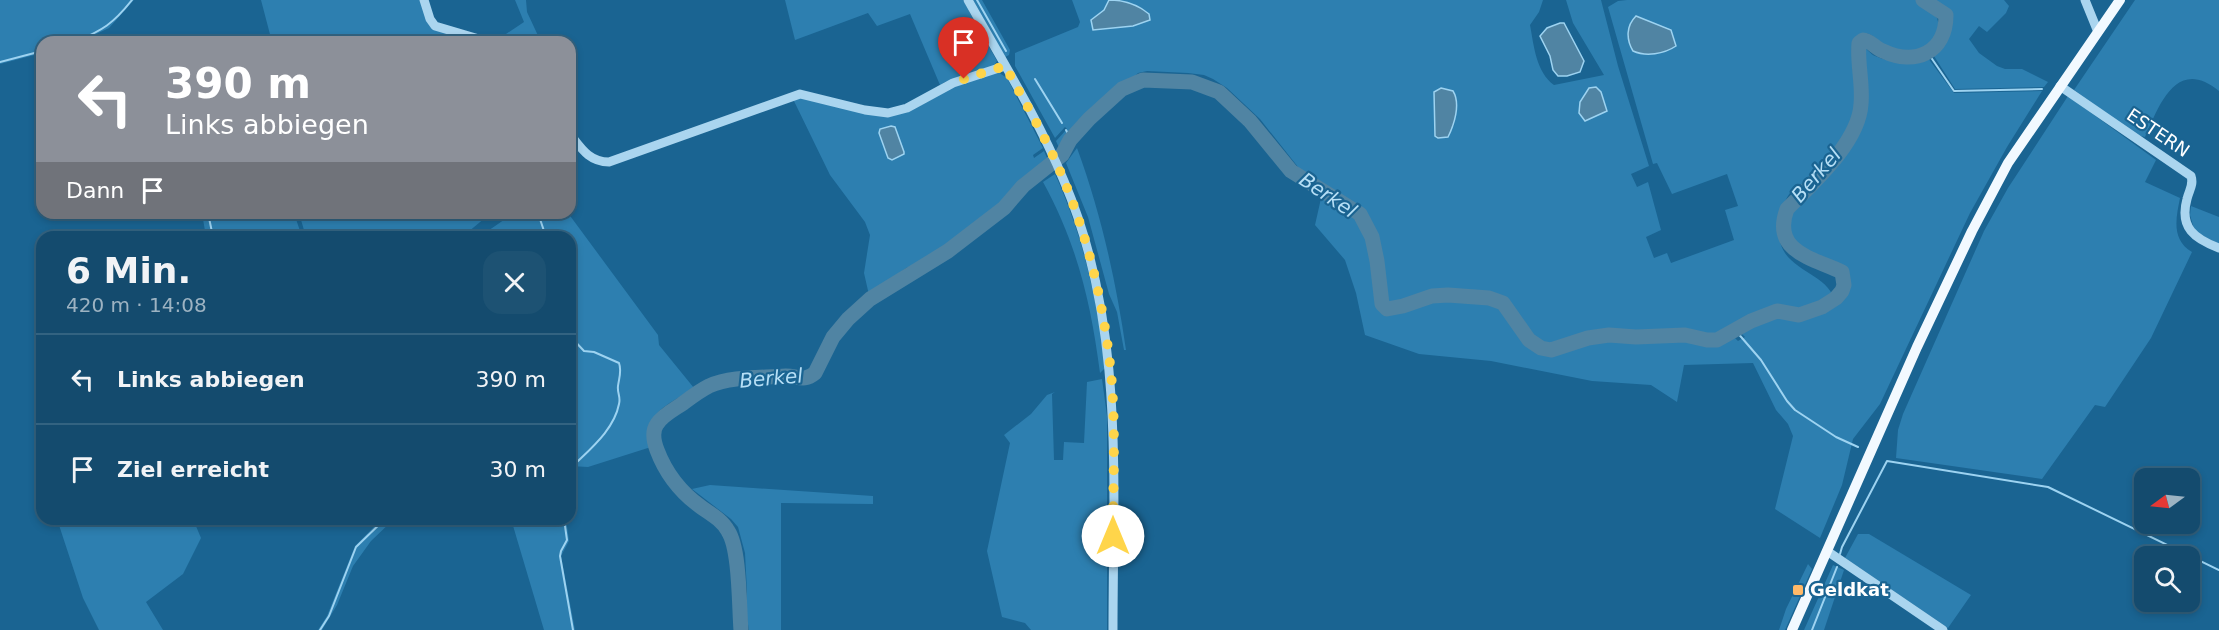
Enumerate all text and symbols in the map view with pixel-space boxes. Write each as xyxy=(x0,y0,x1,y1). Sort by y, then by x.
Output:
pin xyxy=(938,17,989,79)
icon: arrive xyxy=(947,26,980,59)
text: 390 m xyxy=(165,59,311,108)
icon: left xyxy=(66,60,144,138)
street label: ESTERN xyxy=(2123,104,2194,161)
text: Links abbiegen xyxy=(165,109,369,140)
water label: Berkel xyxy=(1786,143,1846,207)
water label: Berkel xyxy=(1295,167,1361,223)
icon: arrive xyxy=(136,174,169,207)
text: Dann xyxy=(66,178,124,203)
text: 6 Min. xyxy=(66,250,191,291)
button: close xyxy=(483,251,546,314)
text: 420 m · 14:08 xyxy=(66,293,207,317)
icon: left xyxy=(66,363,99,396)
water label: Berkel xyxy=(738,363,804,393)
text: Links abbiegen xyxy=(117,367,305,392)
text: 390 m xyxy=(476,367,546,392)
icon: arrive xyxy=(66,453,99,486)
text: Ziel erreicht xyxy=(117,457,269,482)
text: 30 m xyxy=(490,457,546,482)
north arrow xyxy=(2134,468,2200,534)
map controls xyxy=(2134,468,2200,612)
position arrow xyxy=(1081,504,1145,568)
button: search xyxy=(2134,546,2200,612)
place label: Geldkat xyxy=(1810,579,1889,600)
marker: Geldkat xyxy=(1791,583,1805,597)

